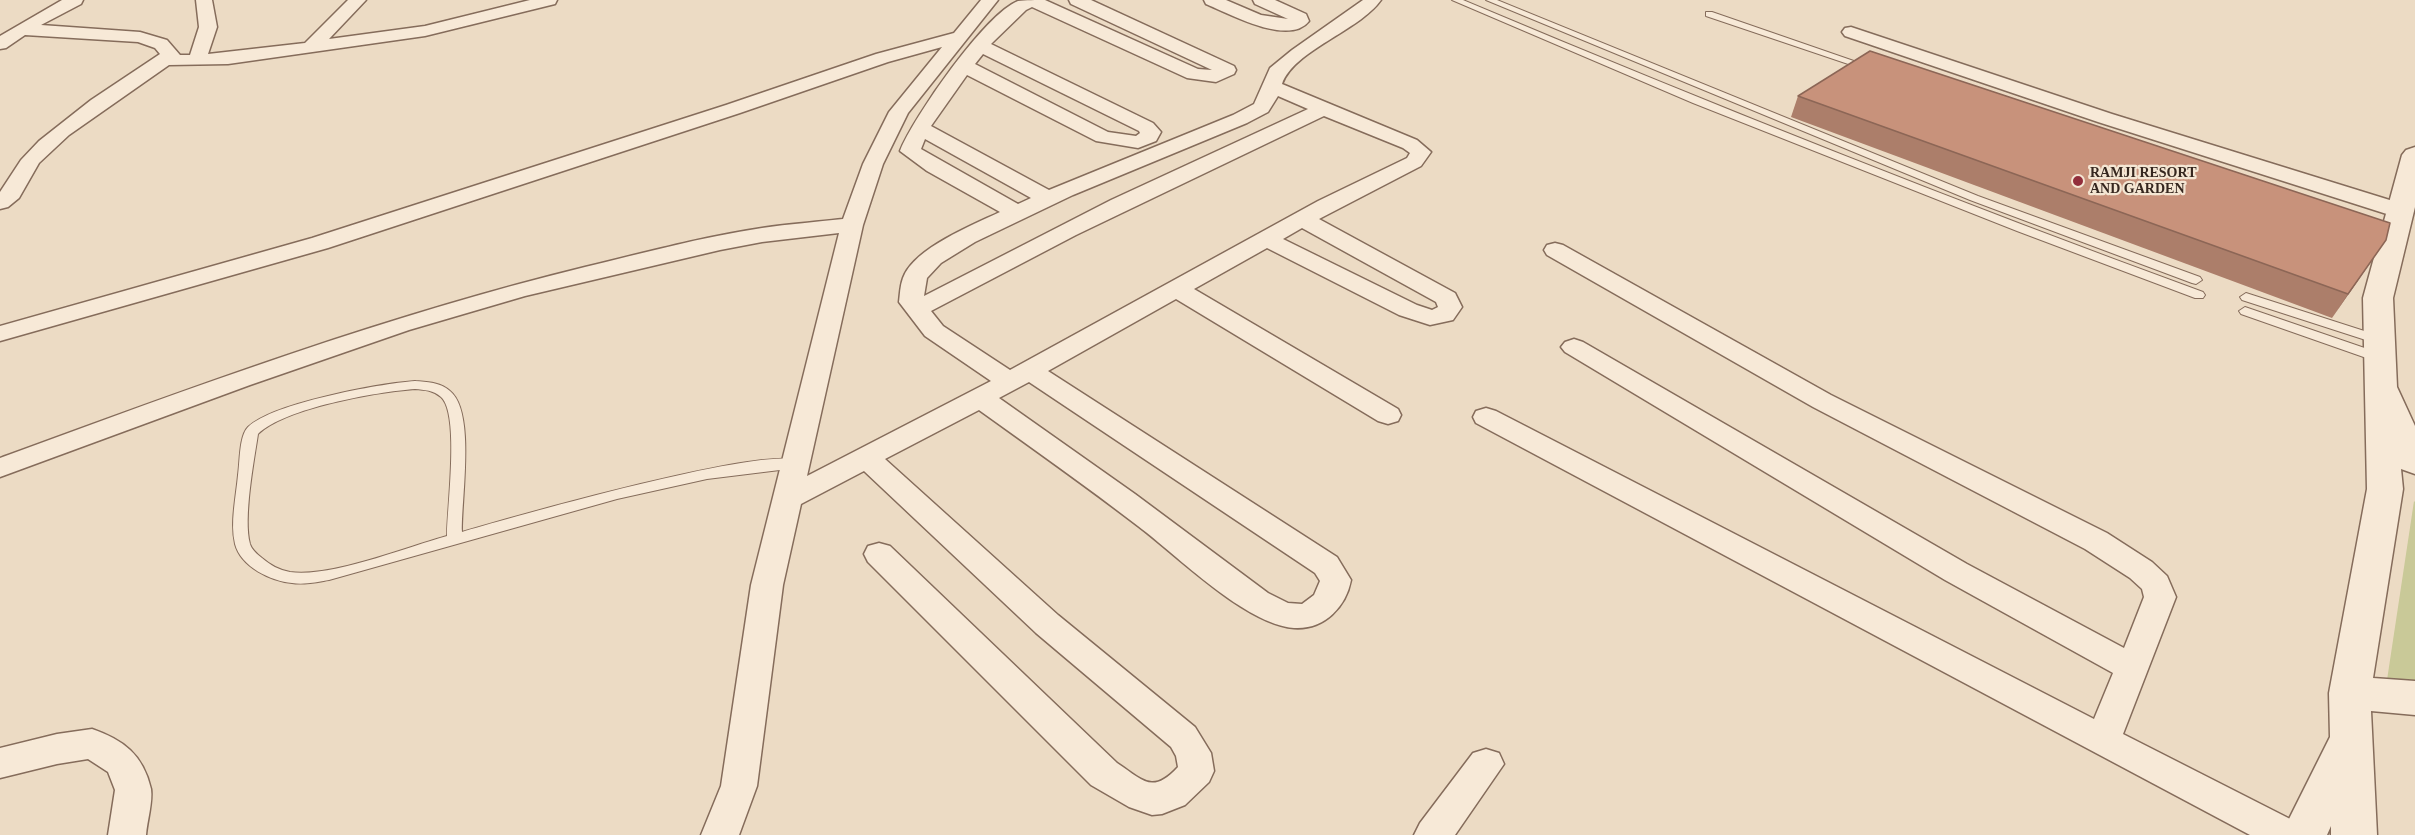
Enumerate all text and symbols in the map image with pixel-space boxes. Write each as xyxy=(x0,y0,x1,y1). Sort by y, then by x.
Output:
place label: RAMJI RESORT AND GARDEN xyxy=(2090,165,2196,198)
marker: RAMJI RESORT AND GARDEN xyxy=(2071,174,2085,188)

